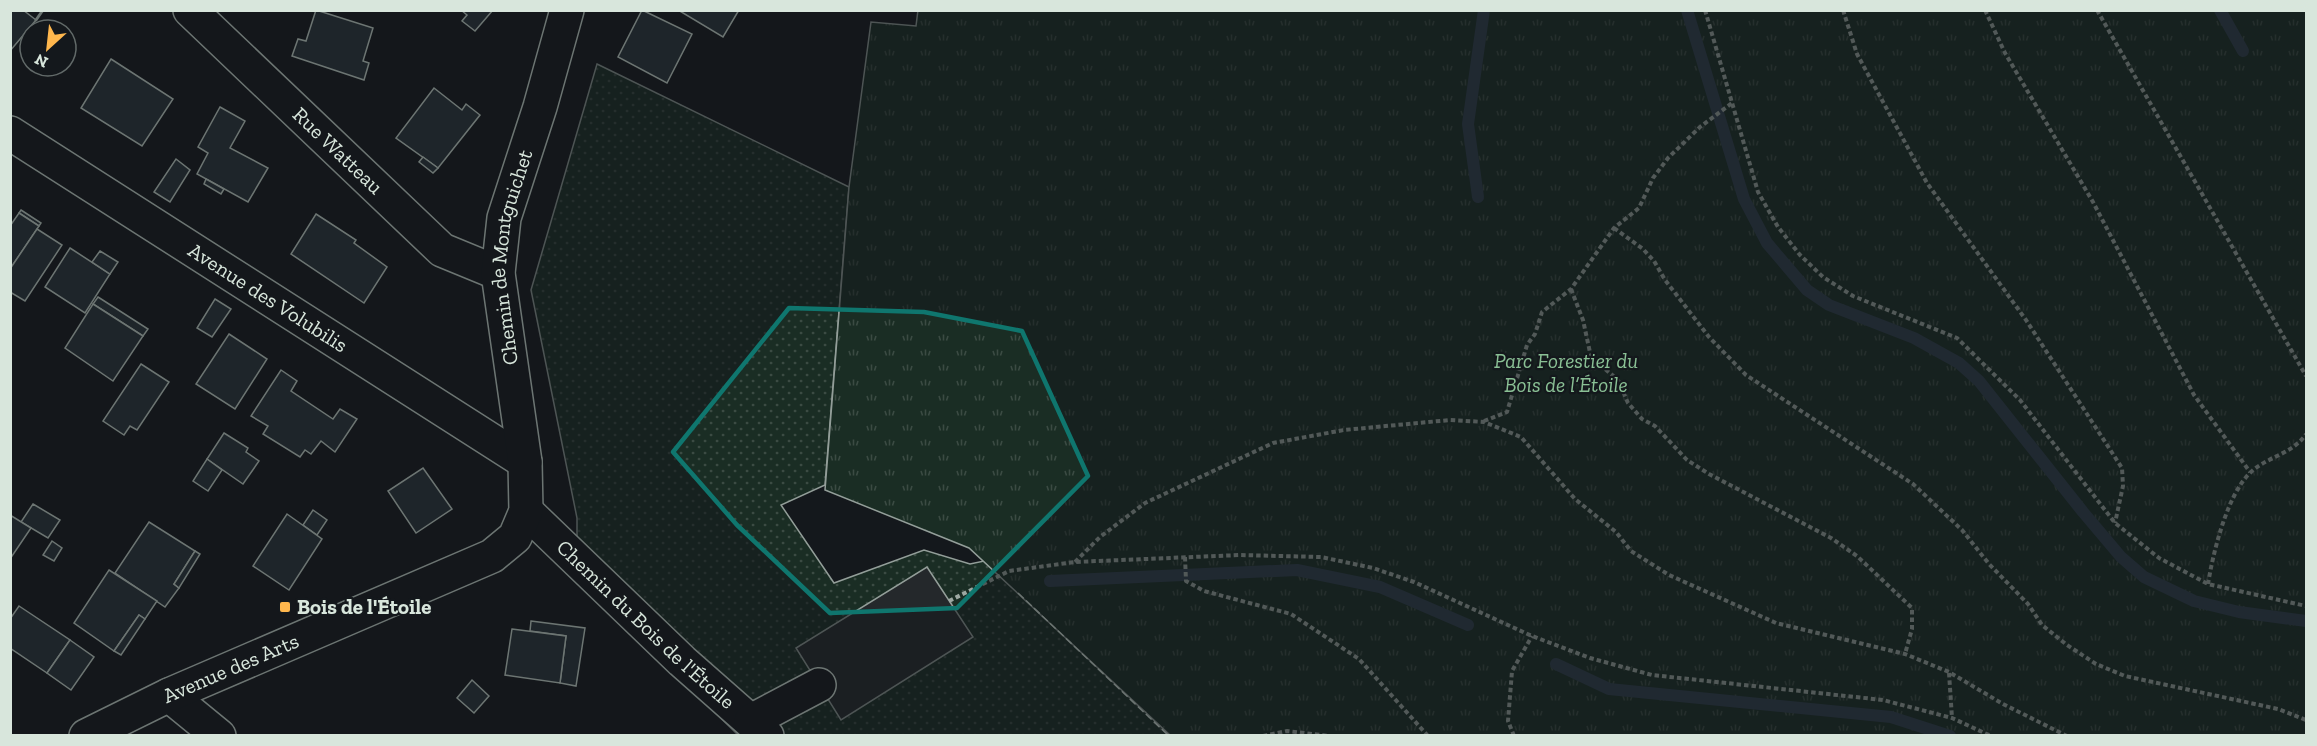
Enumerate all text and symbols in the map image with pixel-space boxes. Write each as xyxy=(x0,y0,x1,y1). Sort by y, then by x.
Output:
north arrow xyxy=(18,18,78,78)
text: N xyxy=(32,50,51,72)
street label: Rue Watteau xyxy=(288,102,388,199)
street label: Chemin de Montguichet xyxy=(484,146,537,367)
street label: Avenue des Volubilis xyxy=(184,237,352,357)
park label: Parc Forestier du Bois de l’Étoile xyxy=(1494,348,1638,397)
street label: Chemin du Bois de l'Étoile xyxy=(552,534,740,714)
place label: Bois de l'Étoile xyxy=(297,594,431,619)
marker: Bois de l'Étoile xyxy=(278,600,292,614)
street label: Avenue des Arts xyxy=(159,628,303,708)

